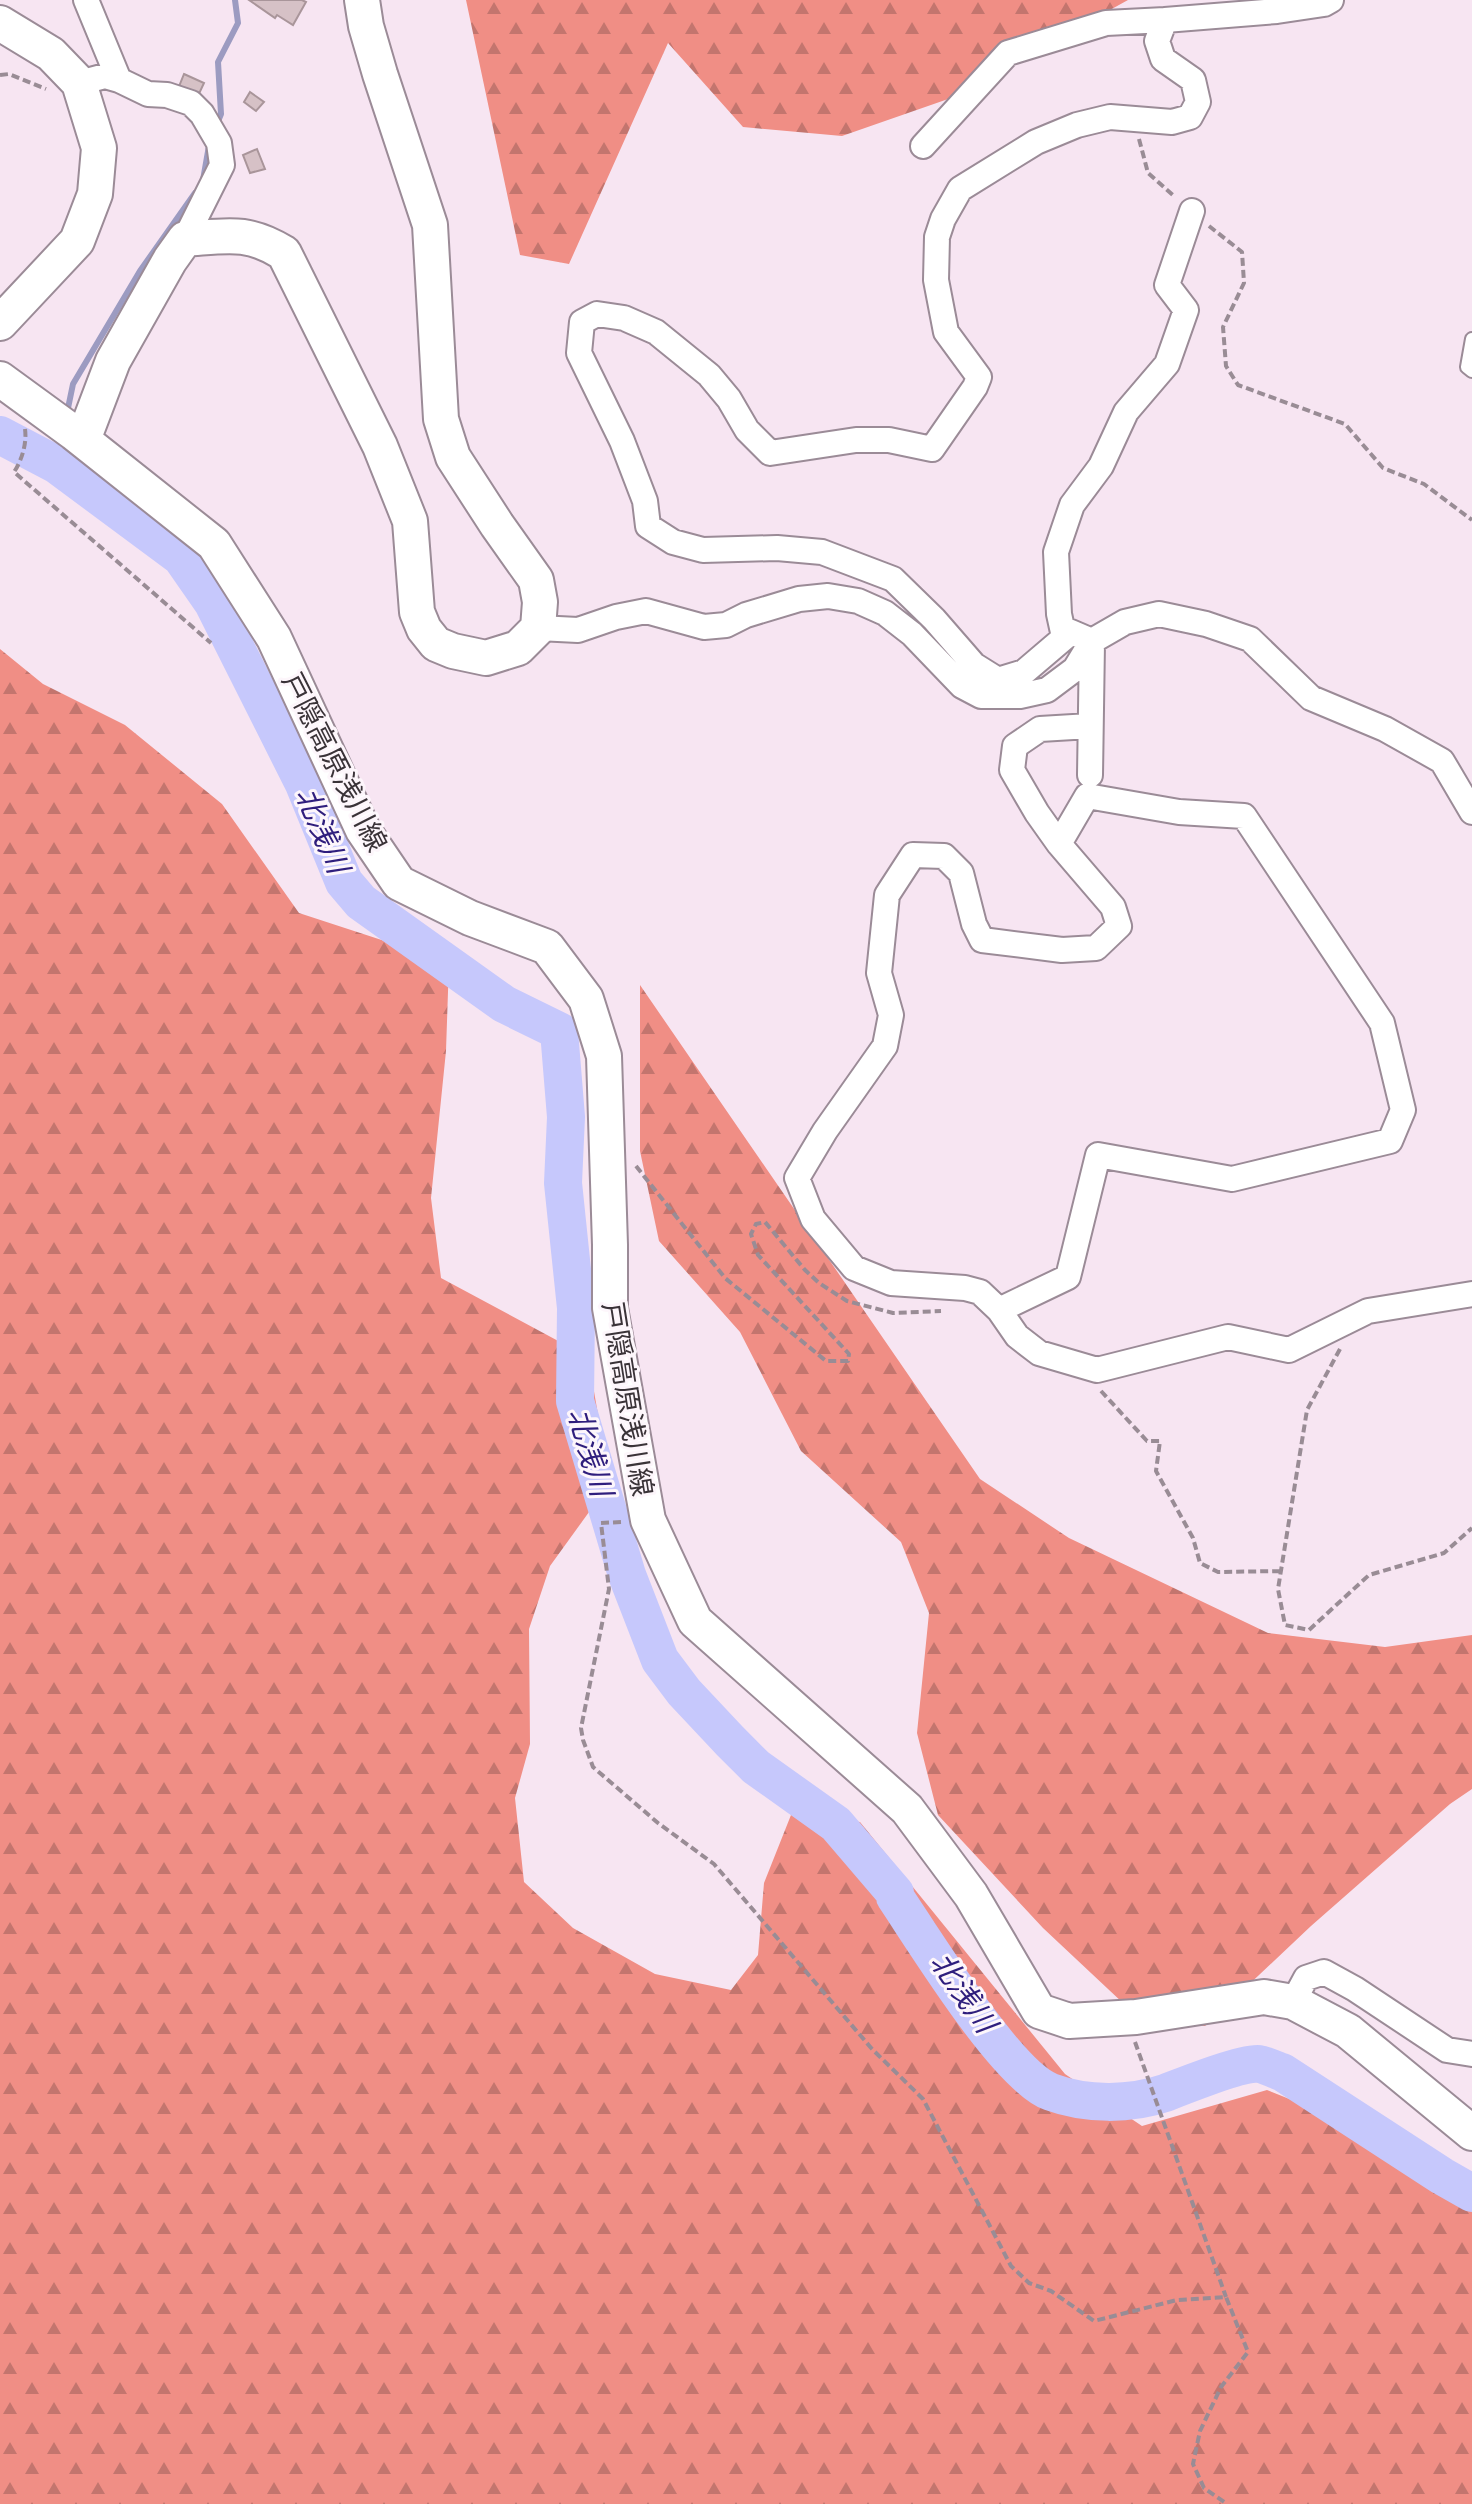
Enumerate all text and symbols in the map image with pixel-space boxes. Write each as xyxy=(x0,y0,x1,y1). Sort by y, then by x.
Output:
street label: 戸隠高原浅川線 xyxy=(274,667,396,857)
water label: 北浅川 xyxy=(288,781,359,882)
street label: 戸隠高原浅川線 xyxy=(595,1299,661,1499)
water label: 北浅川 xyxy=(560,1404,622,1503)
water label: 北浅川 xyxy=(923,1944,1007,2042)

